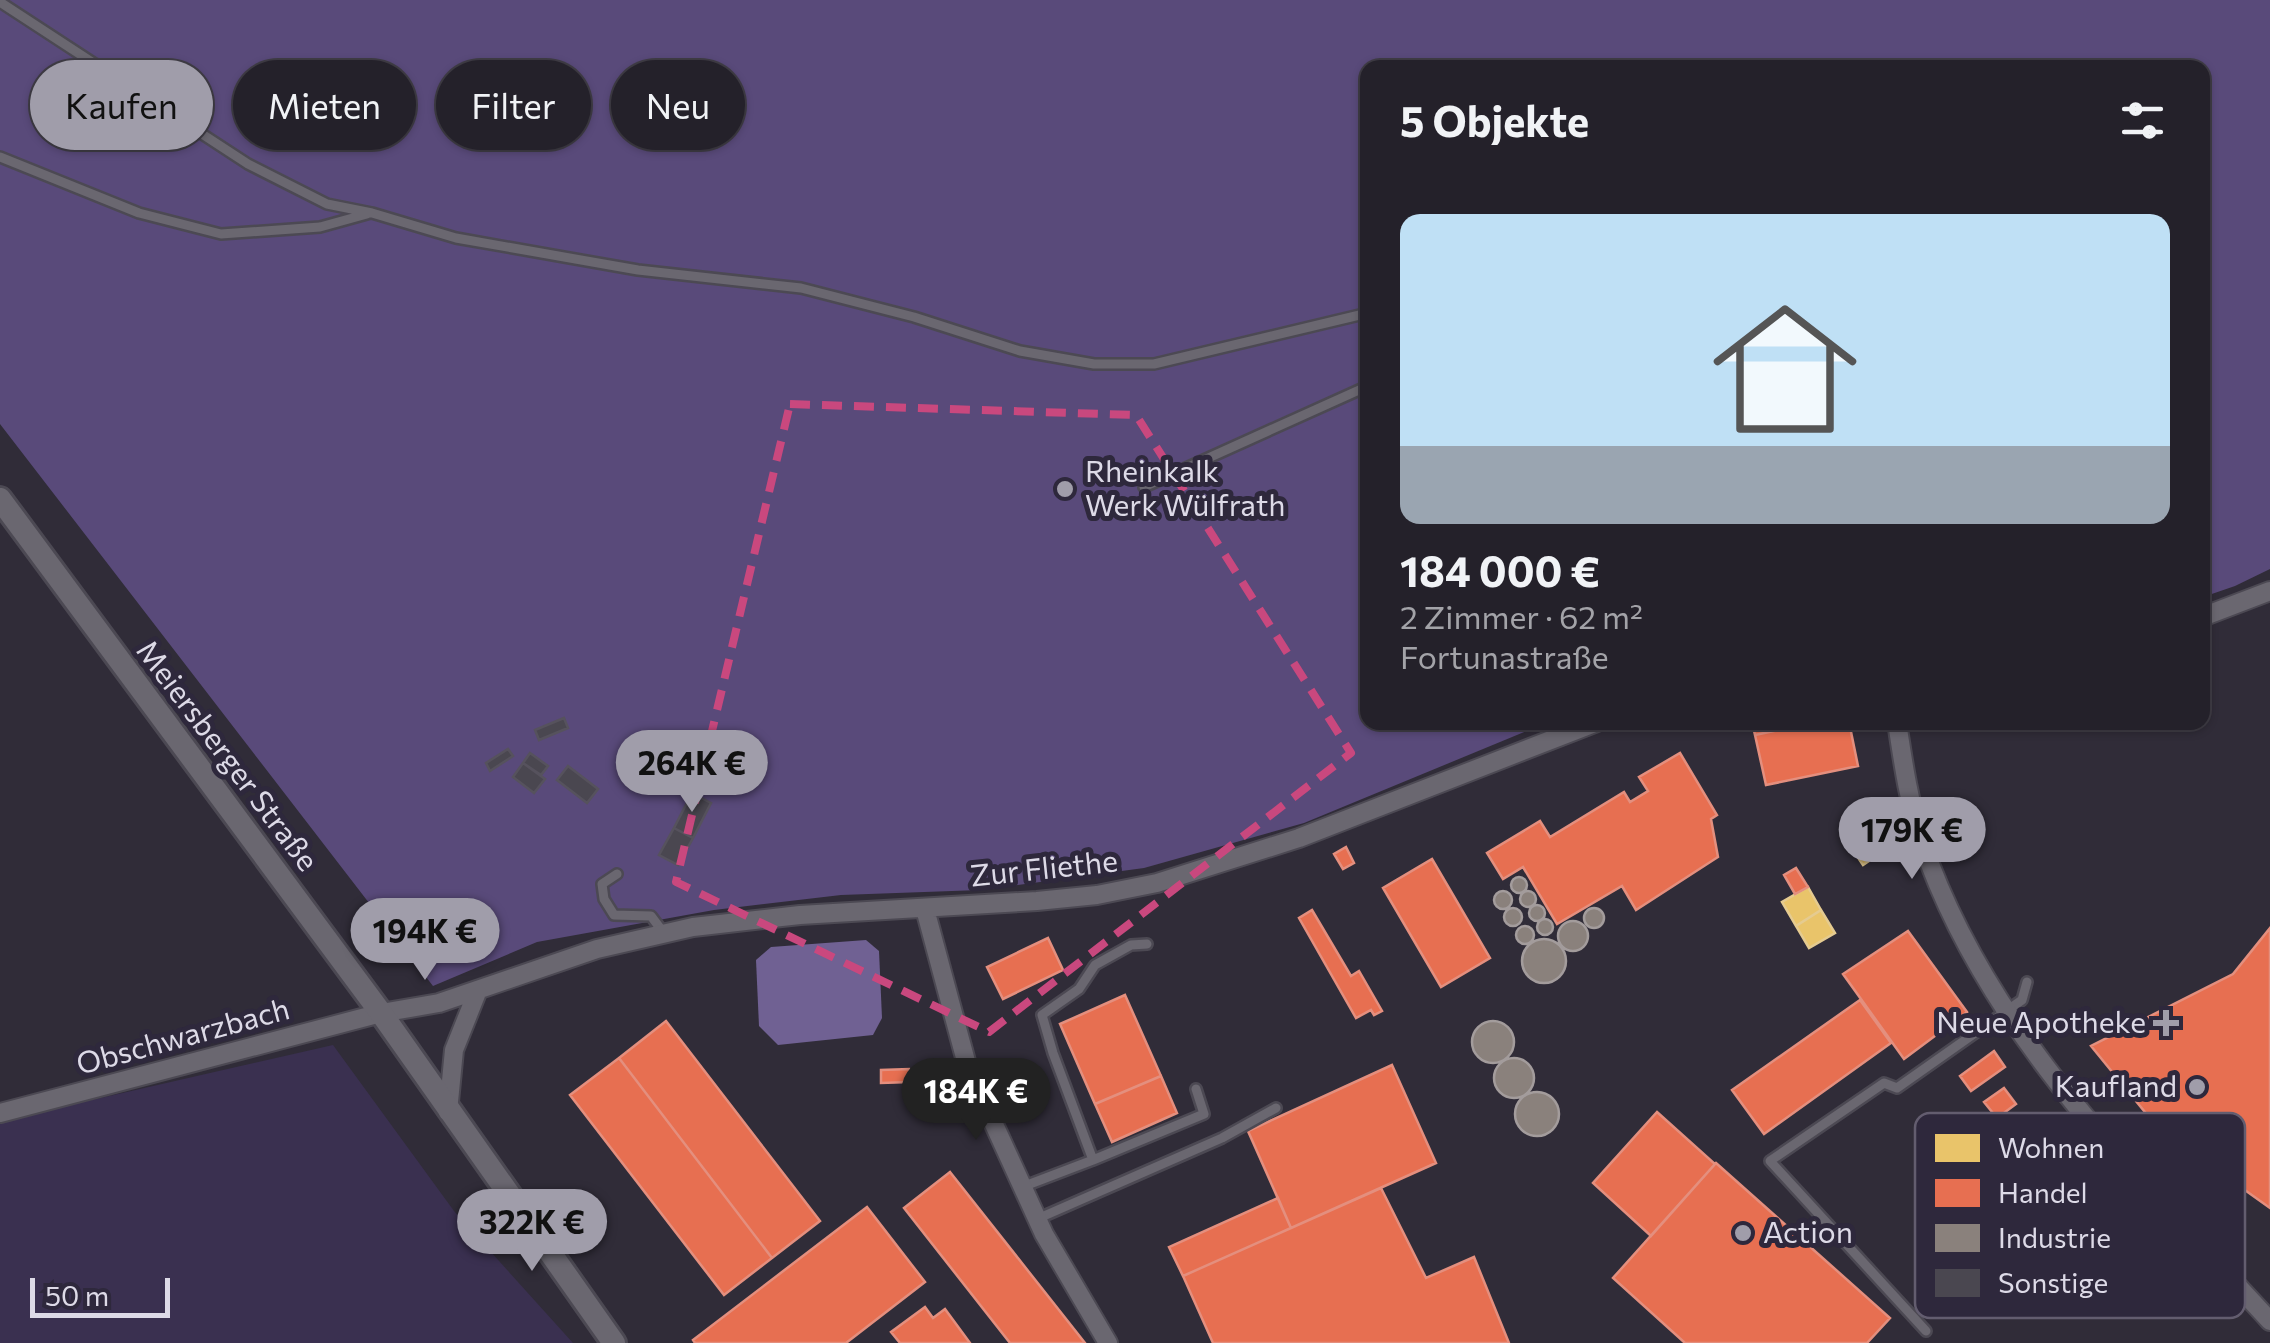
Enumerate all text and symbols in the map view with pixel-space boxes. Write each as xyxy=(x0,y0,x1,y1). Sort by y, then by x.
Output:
chip: Kaufen xyxy=(30,60,213,150)
chip: Mieten xyxy=(233,60,416,150)
chip: Filter xyxy=(436,60,591,150)
chip: Neu xyxy=(611,60,745,150)
icon: filters xyxy=(2115,93,2170,148)
text: 5 Objekte xyxy=(1400,94,1589,146)
icon: home xyxy=(1695,279,1875,459)
place label: Rheinkalk Werk Wülfrath xyxy=(1085,451,1286,522)
marker: Rheinkalk Werk Wülfrath xyxy=(1054,478,1076,500)
text: 184 000 € xyxy=(1400,544,1600,596)
text: 2 Zimmer · 62 m² xyxy=(1400,596,1643,636)
street label: Meiersberger Straße xyxy=(130,632,328,877)
text: Fortunastraße xyxy=(1400,636,1609,676)
pin: 264K € xyxy=(611,730,773,815)
text: 264K € xyxy=(638,742,746,782)
pin: 179K € xyxy=(1831,797,1993,882)
text: 179K € xyxy=(1861,809,1963,849)
street label: Zur Fliethe xyxy=(968,840,1119,893)
pin: 194K € xyxy=(344,898,506,983)
text: 194K € xyxy=(373,910,477,950)
street label: Obschwarzbach xyxy=(72,988,293,1081)
place label: Neue Apotheke xyxy=(1936,1002,2146,1039)
marker: Neue Apotheke xyxy=(2155,1012,2177,1034)
pin: 184K € xyxy=(895,1058,1057,1143)
place label: Kaufland xyxy=(2055,1066,2177,1103)
text: 184K € xyxy=(924,1070,1028,1110)
marker: Kaufland xyxy=(2186,1076,2208,1098)
legend xyxy=(1915,1113,2245,1318)
text: Wohnen xyxy=(1998,1130,2104,1164)
text: Handel xyxy=(1998,1175,2088,1209)
pin: 322K € xyxy=(451,1189,613,1274)
text: 322K € xyxy=(479,1201,585,1241)
place label: Action xyxy=(1763,1212,1853,1249)
text: Industrie xyxy=(1998,1220,2111,1254)
marker: Action xyxy=(1732,1222,1754,1244)
text: Sonstige xyxy=(1998,1265,2108,1299)
scale bar xyxy=(30,1273,170,1318)
text: 50 m xyxy=(45,1278,109,1312)

